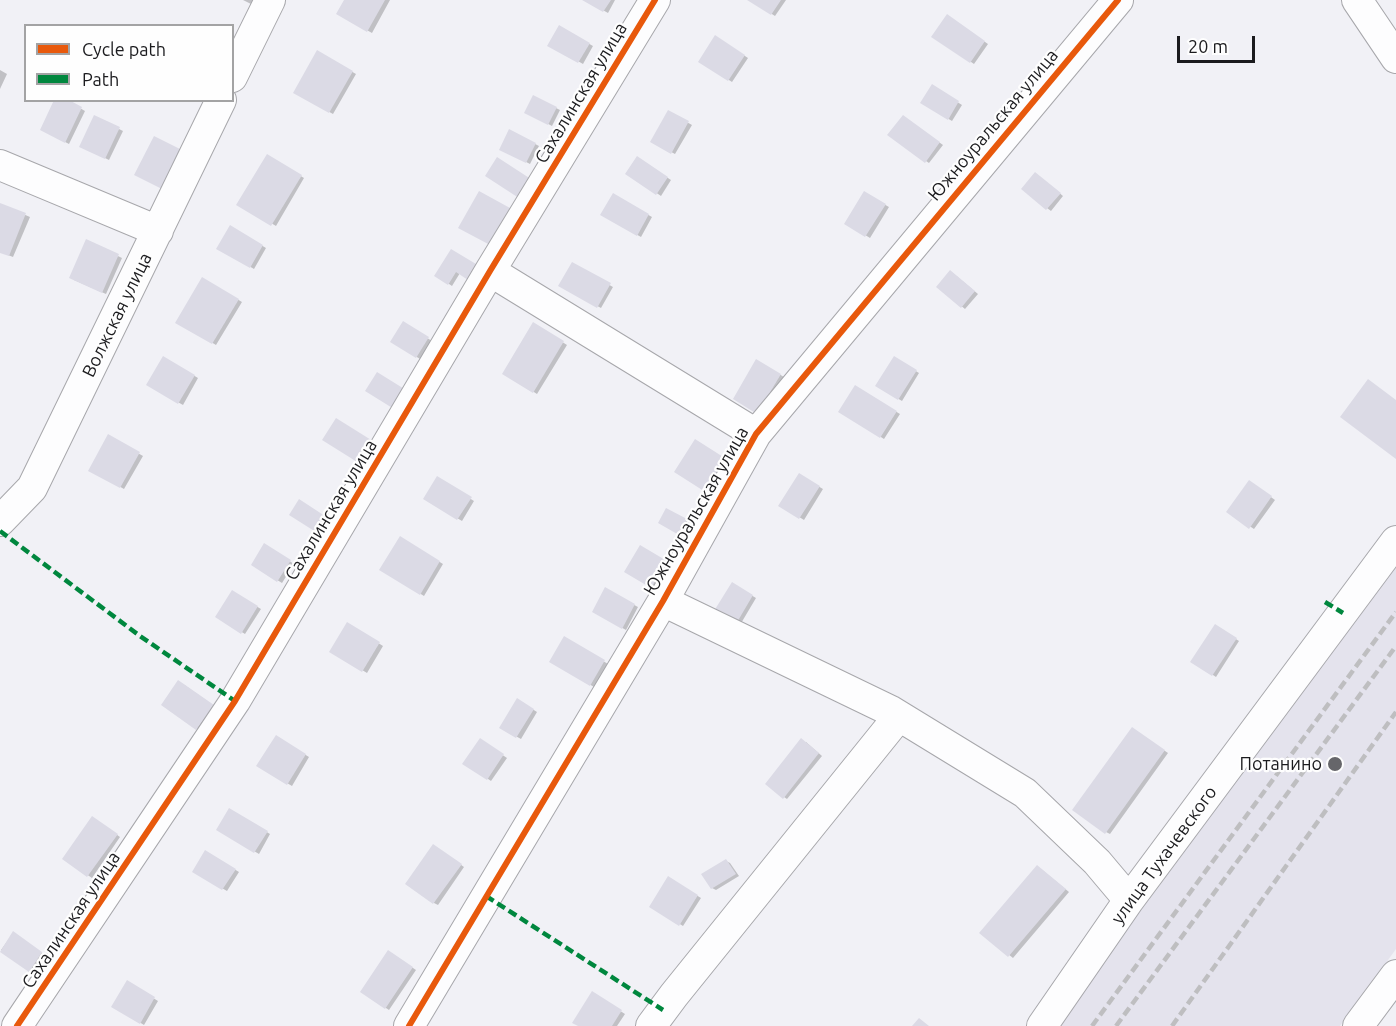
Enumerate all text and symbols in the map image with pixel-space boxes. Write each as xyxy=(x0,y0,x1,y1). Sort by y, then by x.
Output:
street label: Сахалинская улица xyxy=(530,19,632,167)
legend xyxy=(24,24,234,102)
scale bar xyxy=(1180,24,1258,62)
text: 20 m xyxy=(1188,36,1228,56)
text: Cycle path xyxy=(82,39,166,59)
street label: Южноуральская улица xyxy=(923,45,1063,205)
text: Path xyxy=(82,69,119,89)
street label: Волжская улица xyxy=(78,249,156,381)
street label: Южноуральская улица xyxy=(639,423,753,599)
street label: Сахалинская улица xyxy=(280,436,382,584)
place label: Потанино xyxy=(1240,753,1322,775)
marker: Потанино xyxy=(1326,755,1344,773)
street label: улица Тухачевского xyxy=(1107,782,1221,928)
street label: Сахалинская улица xyxy=(17,848,125,992)

